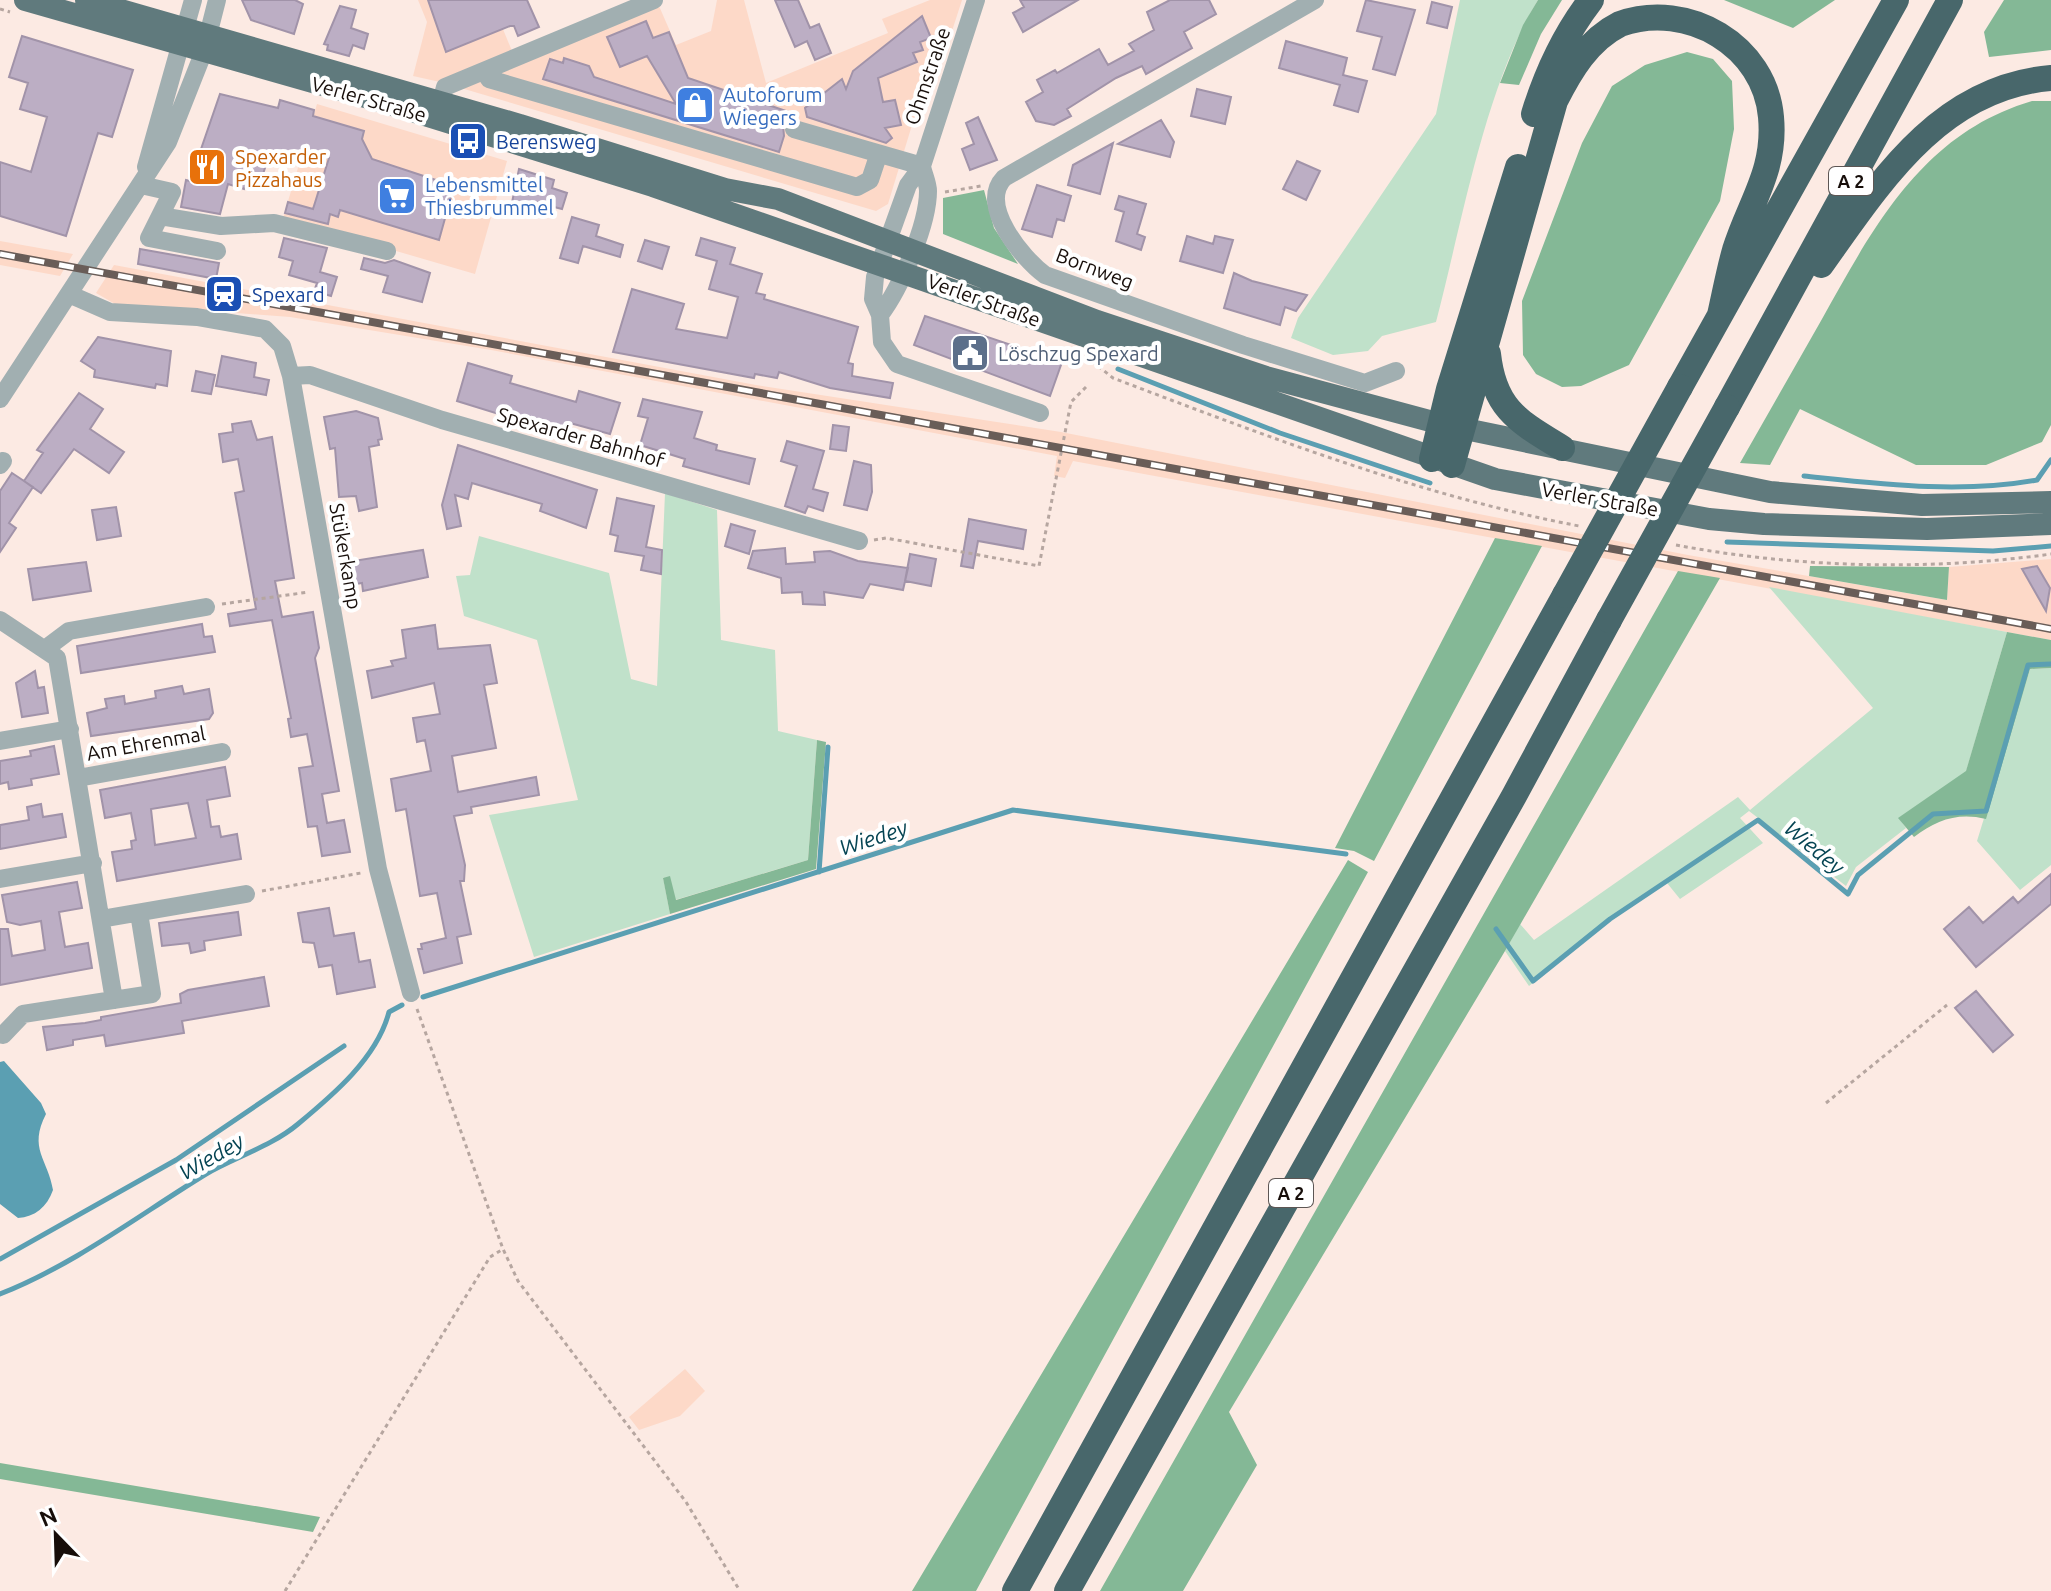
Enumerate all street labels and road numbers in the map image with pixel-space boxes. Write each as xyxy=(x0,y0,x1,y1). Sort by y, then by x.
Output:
street label: Ohmstraße xyxy=(900,24,954,128)
street label: Verler Straße xyxy=(309,72,429,126)
road number: A 2 xyxy=(1829,167,1873,195)
street label: Bornweg xyxy=(1053,243,1137,293)
street label: Verler Straße xyxy=(924,269,1044,331)
street label: Spexarder Bahnhof xyxy=(495,402,667,472)
street label: Verler Straße xyxy=(1540,477,1660,521)
street label: Stükerkamp xyxy=(325,501,367,611)
street label: Am Ehrenmal xyxy=(85,721,207,765)
road number: A 2 xyxy=(1269,1179,1313,1207)

